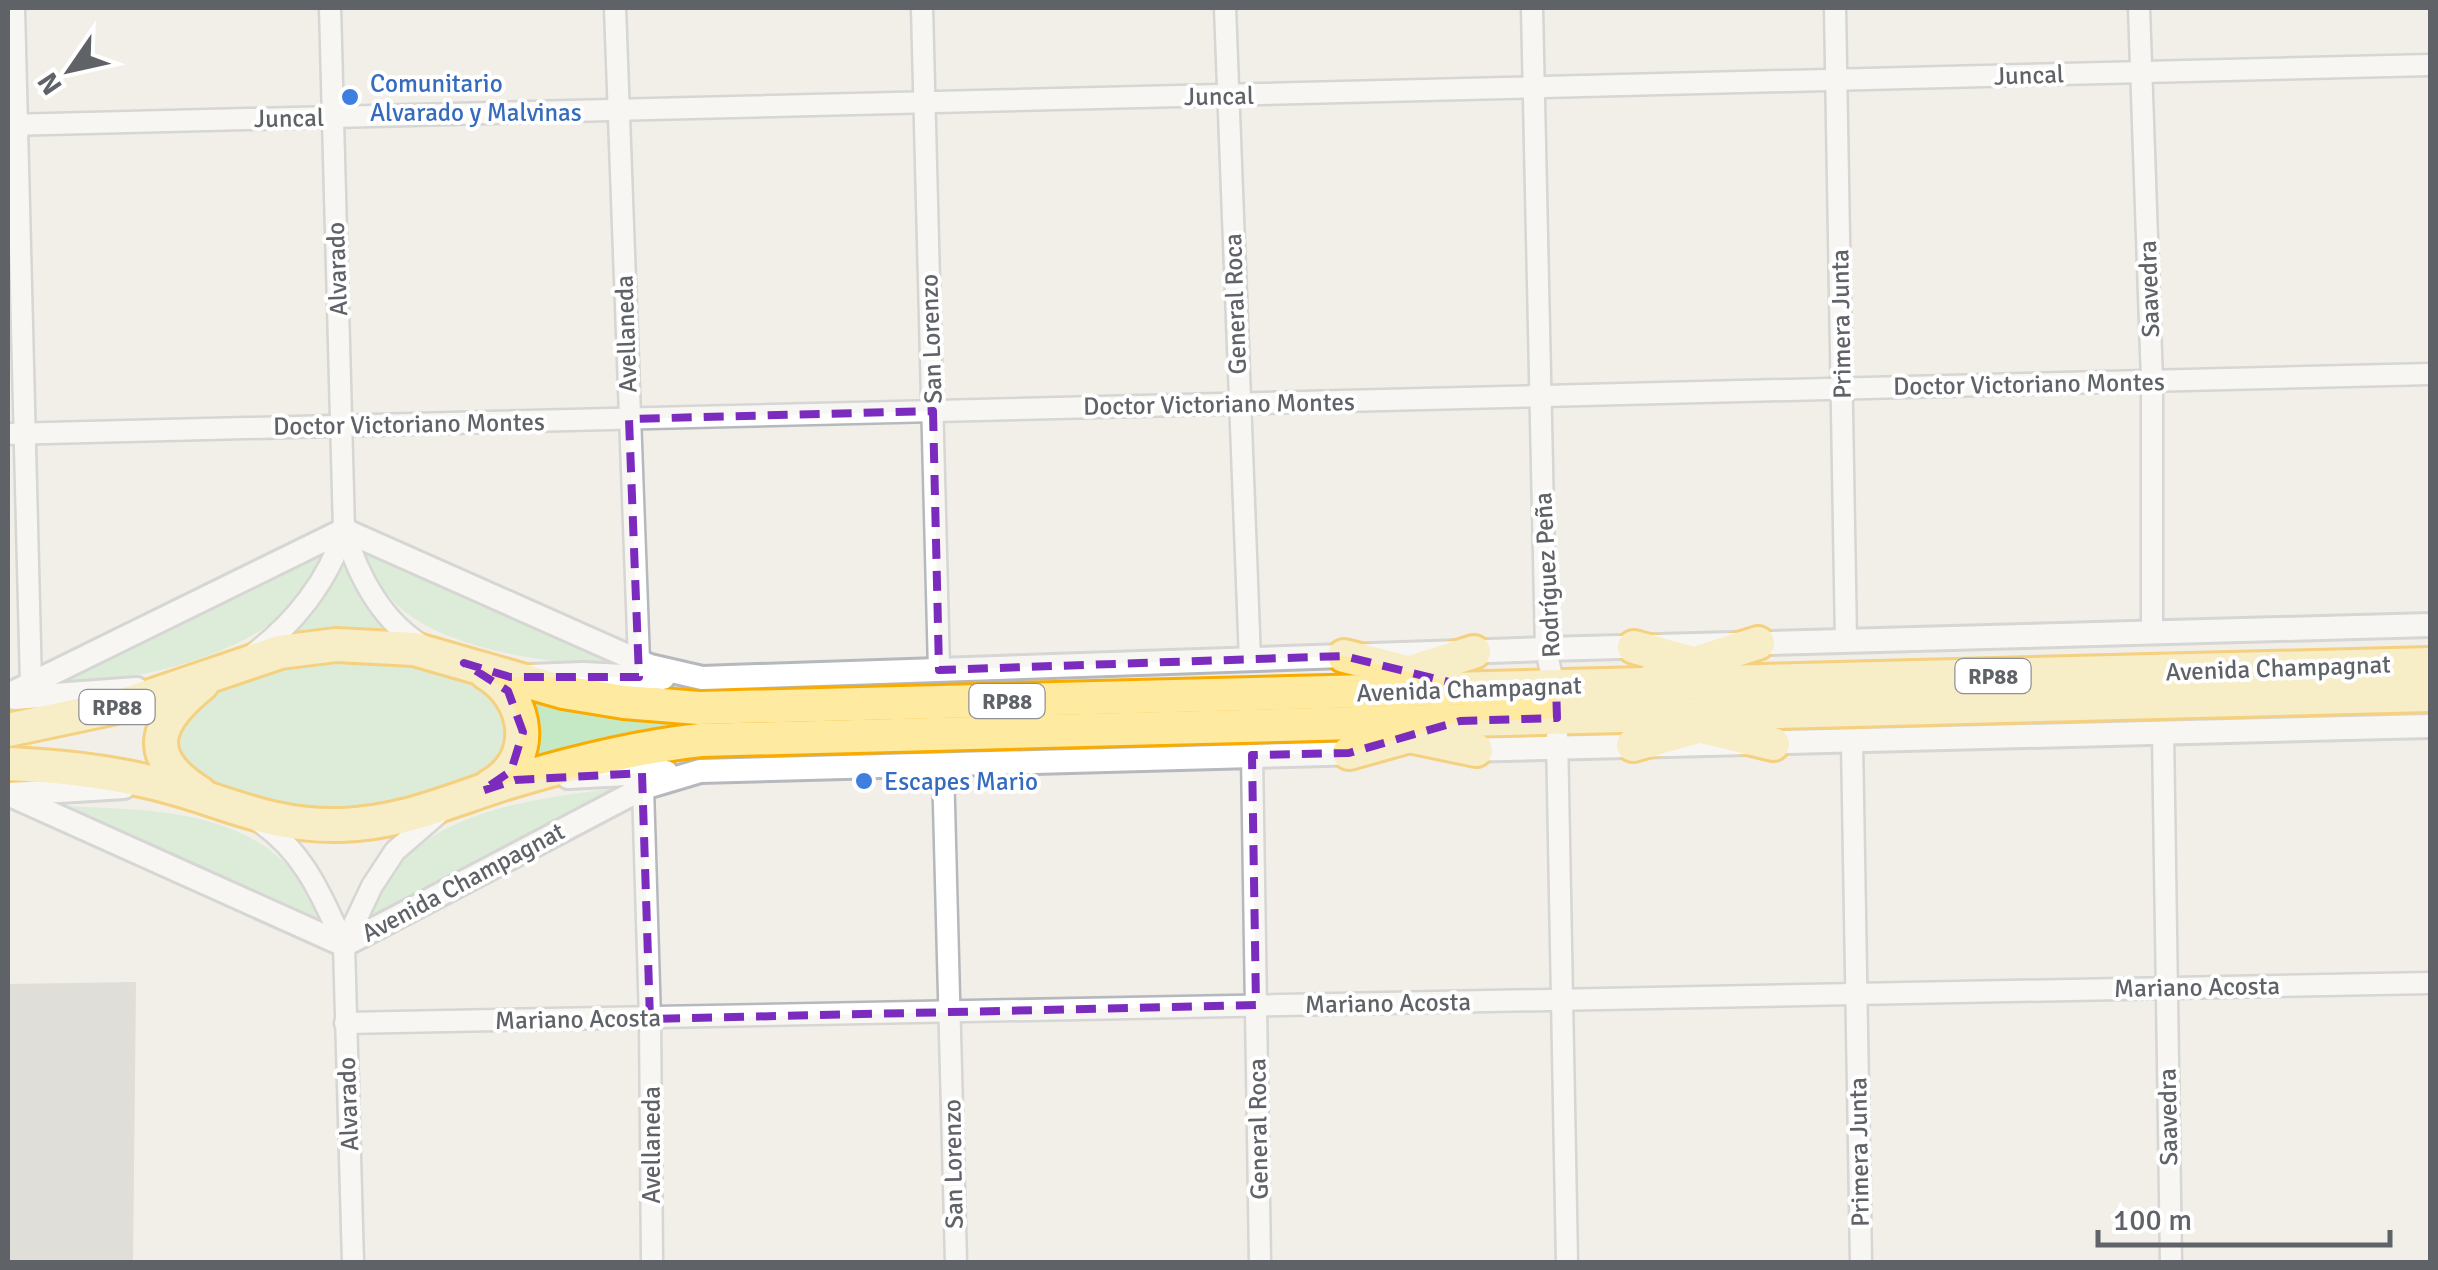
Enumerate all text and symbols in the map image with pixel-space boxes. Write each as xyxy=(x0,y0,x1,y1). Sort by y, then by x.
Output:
north arrow xyxy=(20,20,120,120)
street label: Juncal xyxy=(1993,58,2065,92)
text: N xyxy=(31,66,70,101)
place label: Comunitario Alvarado y Malvinas xyxy=(370,68,582,128)
street label: Juncal xyxy=(1184,80,1254,112)
marker: Comunitario Alvarado y Malvinas xyxy=(339,86,361,108)
street label: Juncal xyxy=(254,102,324,134)
street label: Alvarado xyxy=(320,221,354,317)
street label: General Roca xyxy=(1217,233,1253,375)
street label: Saavedra xyxy=(2132,240,2166,338)
street label: Primera Junta xyxy=(1824,249,1858,399)
street label: San Lorenzo xyxy=(913,274,949,404)
street label: Avellaneda xyxy=(608,275,644,393)
street label: Doctor Victoriano Montes xyxy=(1893,366,2165,402)
street label: Doctor Victoriano Montes xyxy=(1083,386,1355,422)
street label: Doctor Victoriano Montes xyxy=(273,406,545,442)
street label: Rodríguez Peña xyxy=(1527,491,1567,659)
street label: Avenida Champagnat xyxy=(2165,649,2391,687)
road number: RP88 xyxy=(1956,659,2030,693)
street label: Avenida Champagnat xyxy=(1356,670,1582,708)
road number: RP88 xyxy=(970,684,1044,718)
road number: RP88 xyxy=(80,690,154,724)
place label: Escapes Mario xyxy=(884,766,1038,797)
marker: Escapes Mario xyxy=(853,770,875,792)
street label: Avenida Champagnat xyxy=(356,815,570,949)
street label: Mariano Acosta xyxy=(2114,970,2280,1004)
street label: Mariano Acosta xyxy=(1305,986,1471,1020)
street label: Mariano Acosta xyxy=(495,1002,661,1036)
street label: Alvarado xyxy=(331,1056,365,1152)
street label: General Roca xyxy=(1241,1058,1275,1200)
street label: Saavedra xyxy=(2152,1068,2184,1166)
street label: Primera Junta xyxy=(1842,1077,1876,1227)
street label: Avellaneda xyxy=(636,1086,667,1204)
street label: San Lorenzo xyxy=(936,1099,970,1229)
scale bar xyxy=(2098,1185,2390,1247)
text: 100 m xyxy=(2113,1202,2192,1239)

